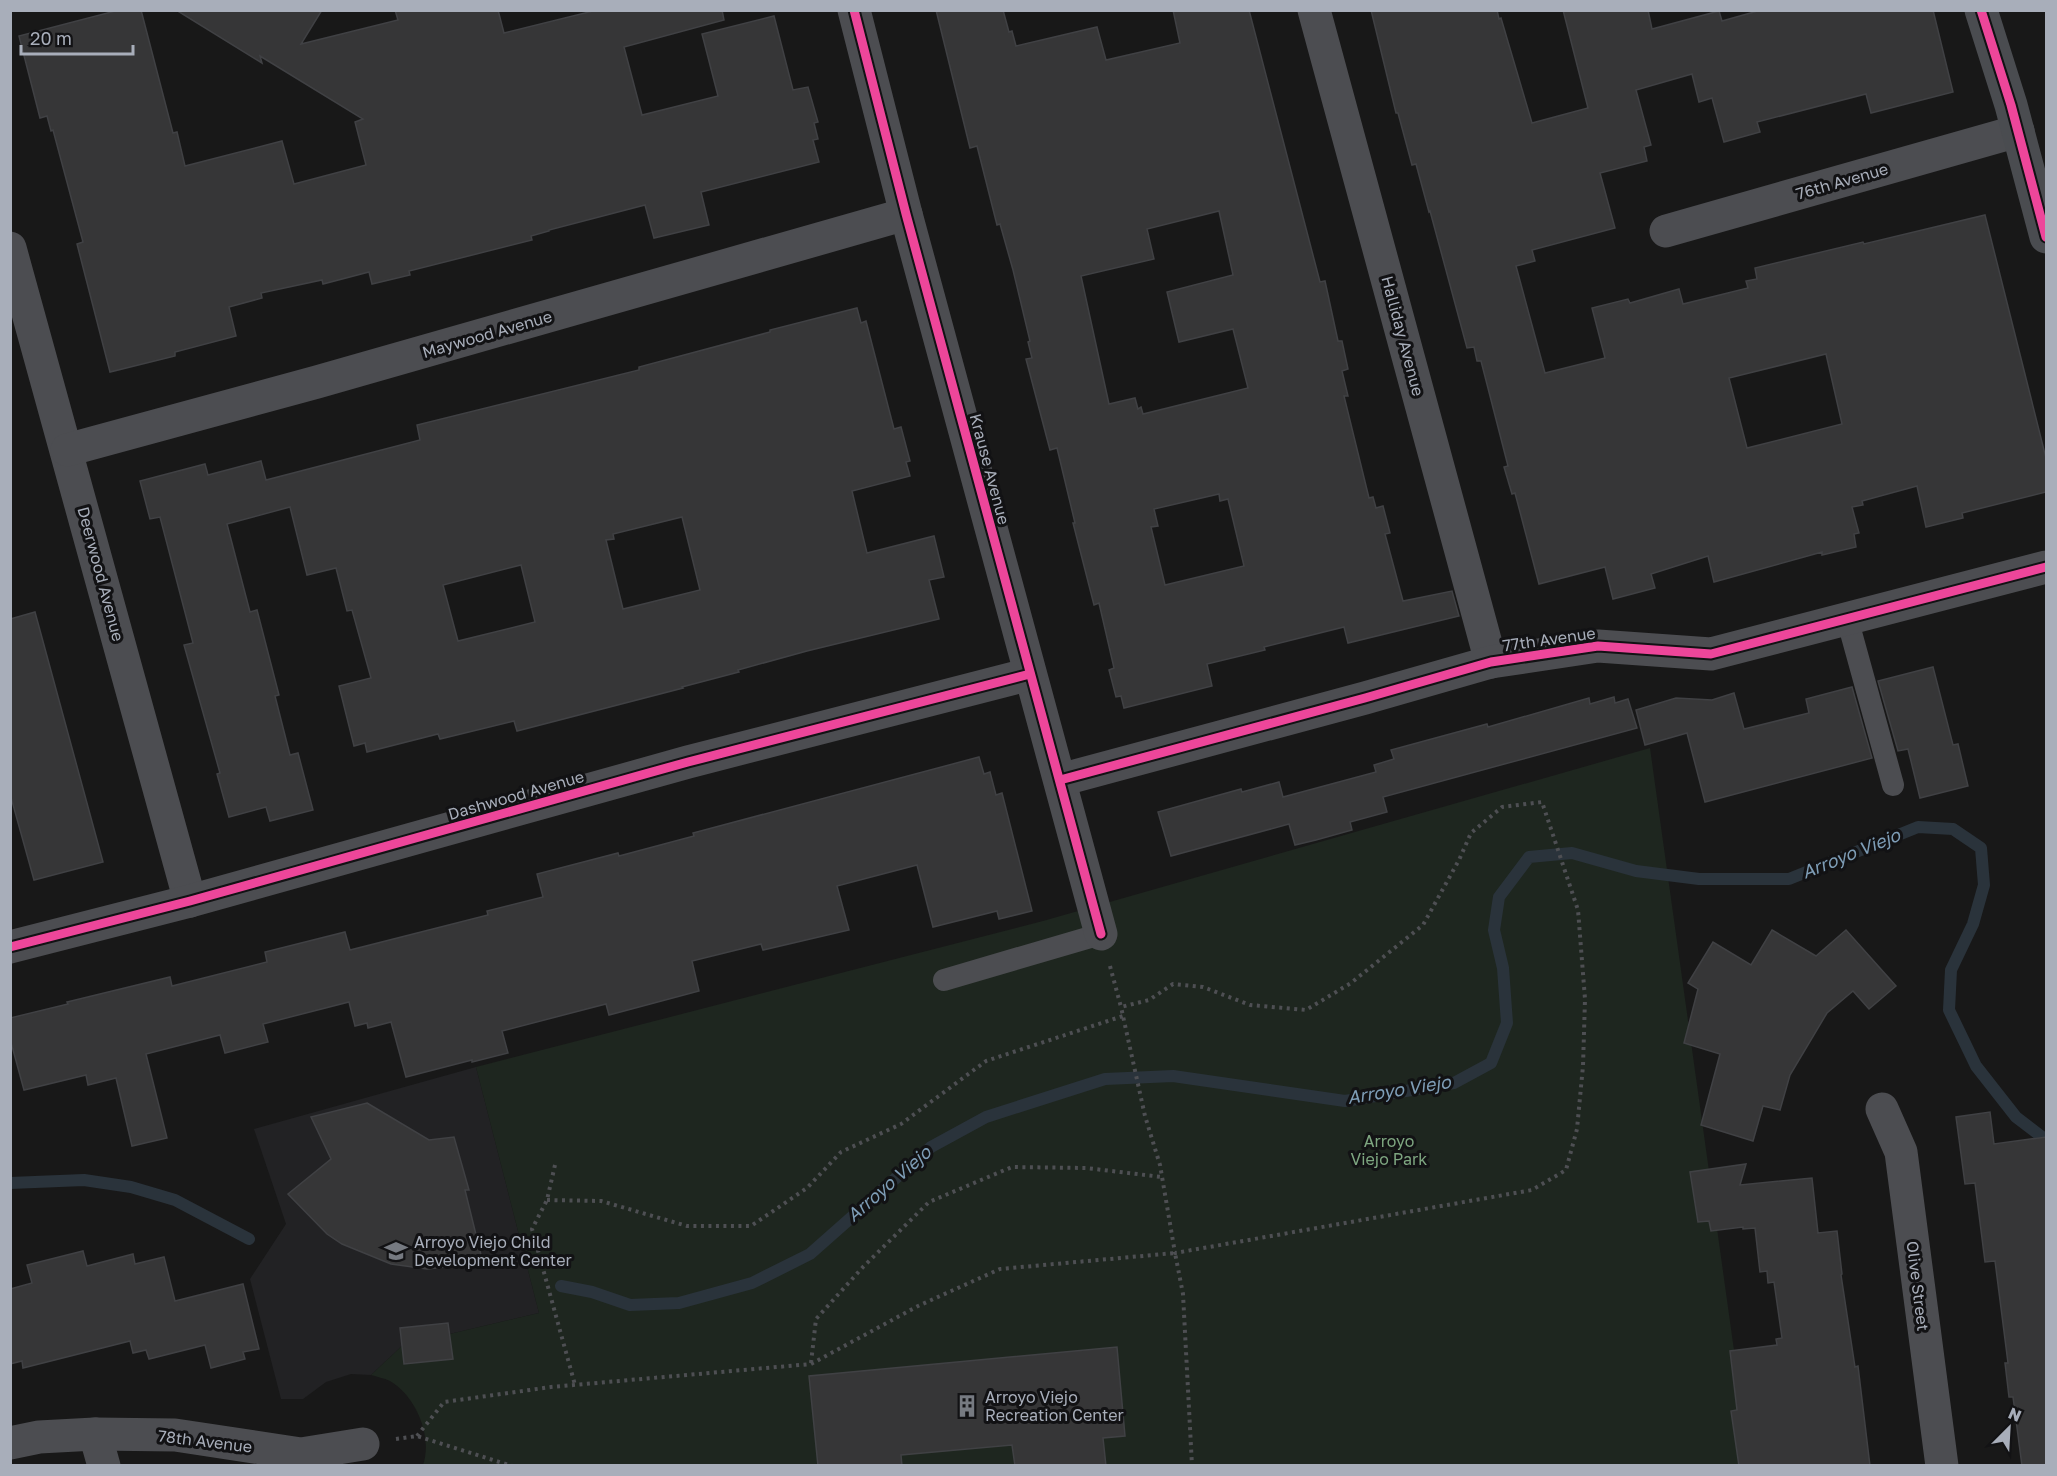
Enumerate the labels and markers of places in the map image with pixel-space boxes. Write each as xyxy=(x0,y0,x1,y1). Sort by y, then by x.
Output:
place label: Arroyo Viejo Child Development Center xyxy=(414,1232,572,1270)
school or university icon: Arroyo Viejo Child Development Center xyxy=(383,1238,409,1264)
place label: Arroyo Viejo Recreation Center xyxy=(985,1387,1124,1425)
building icon: Arroyo Viejo Recreation Center xyxy=(954,1393,980,1419)

